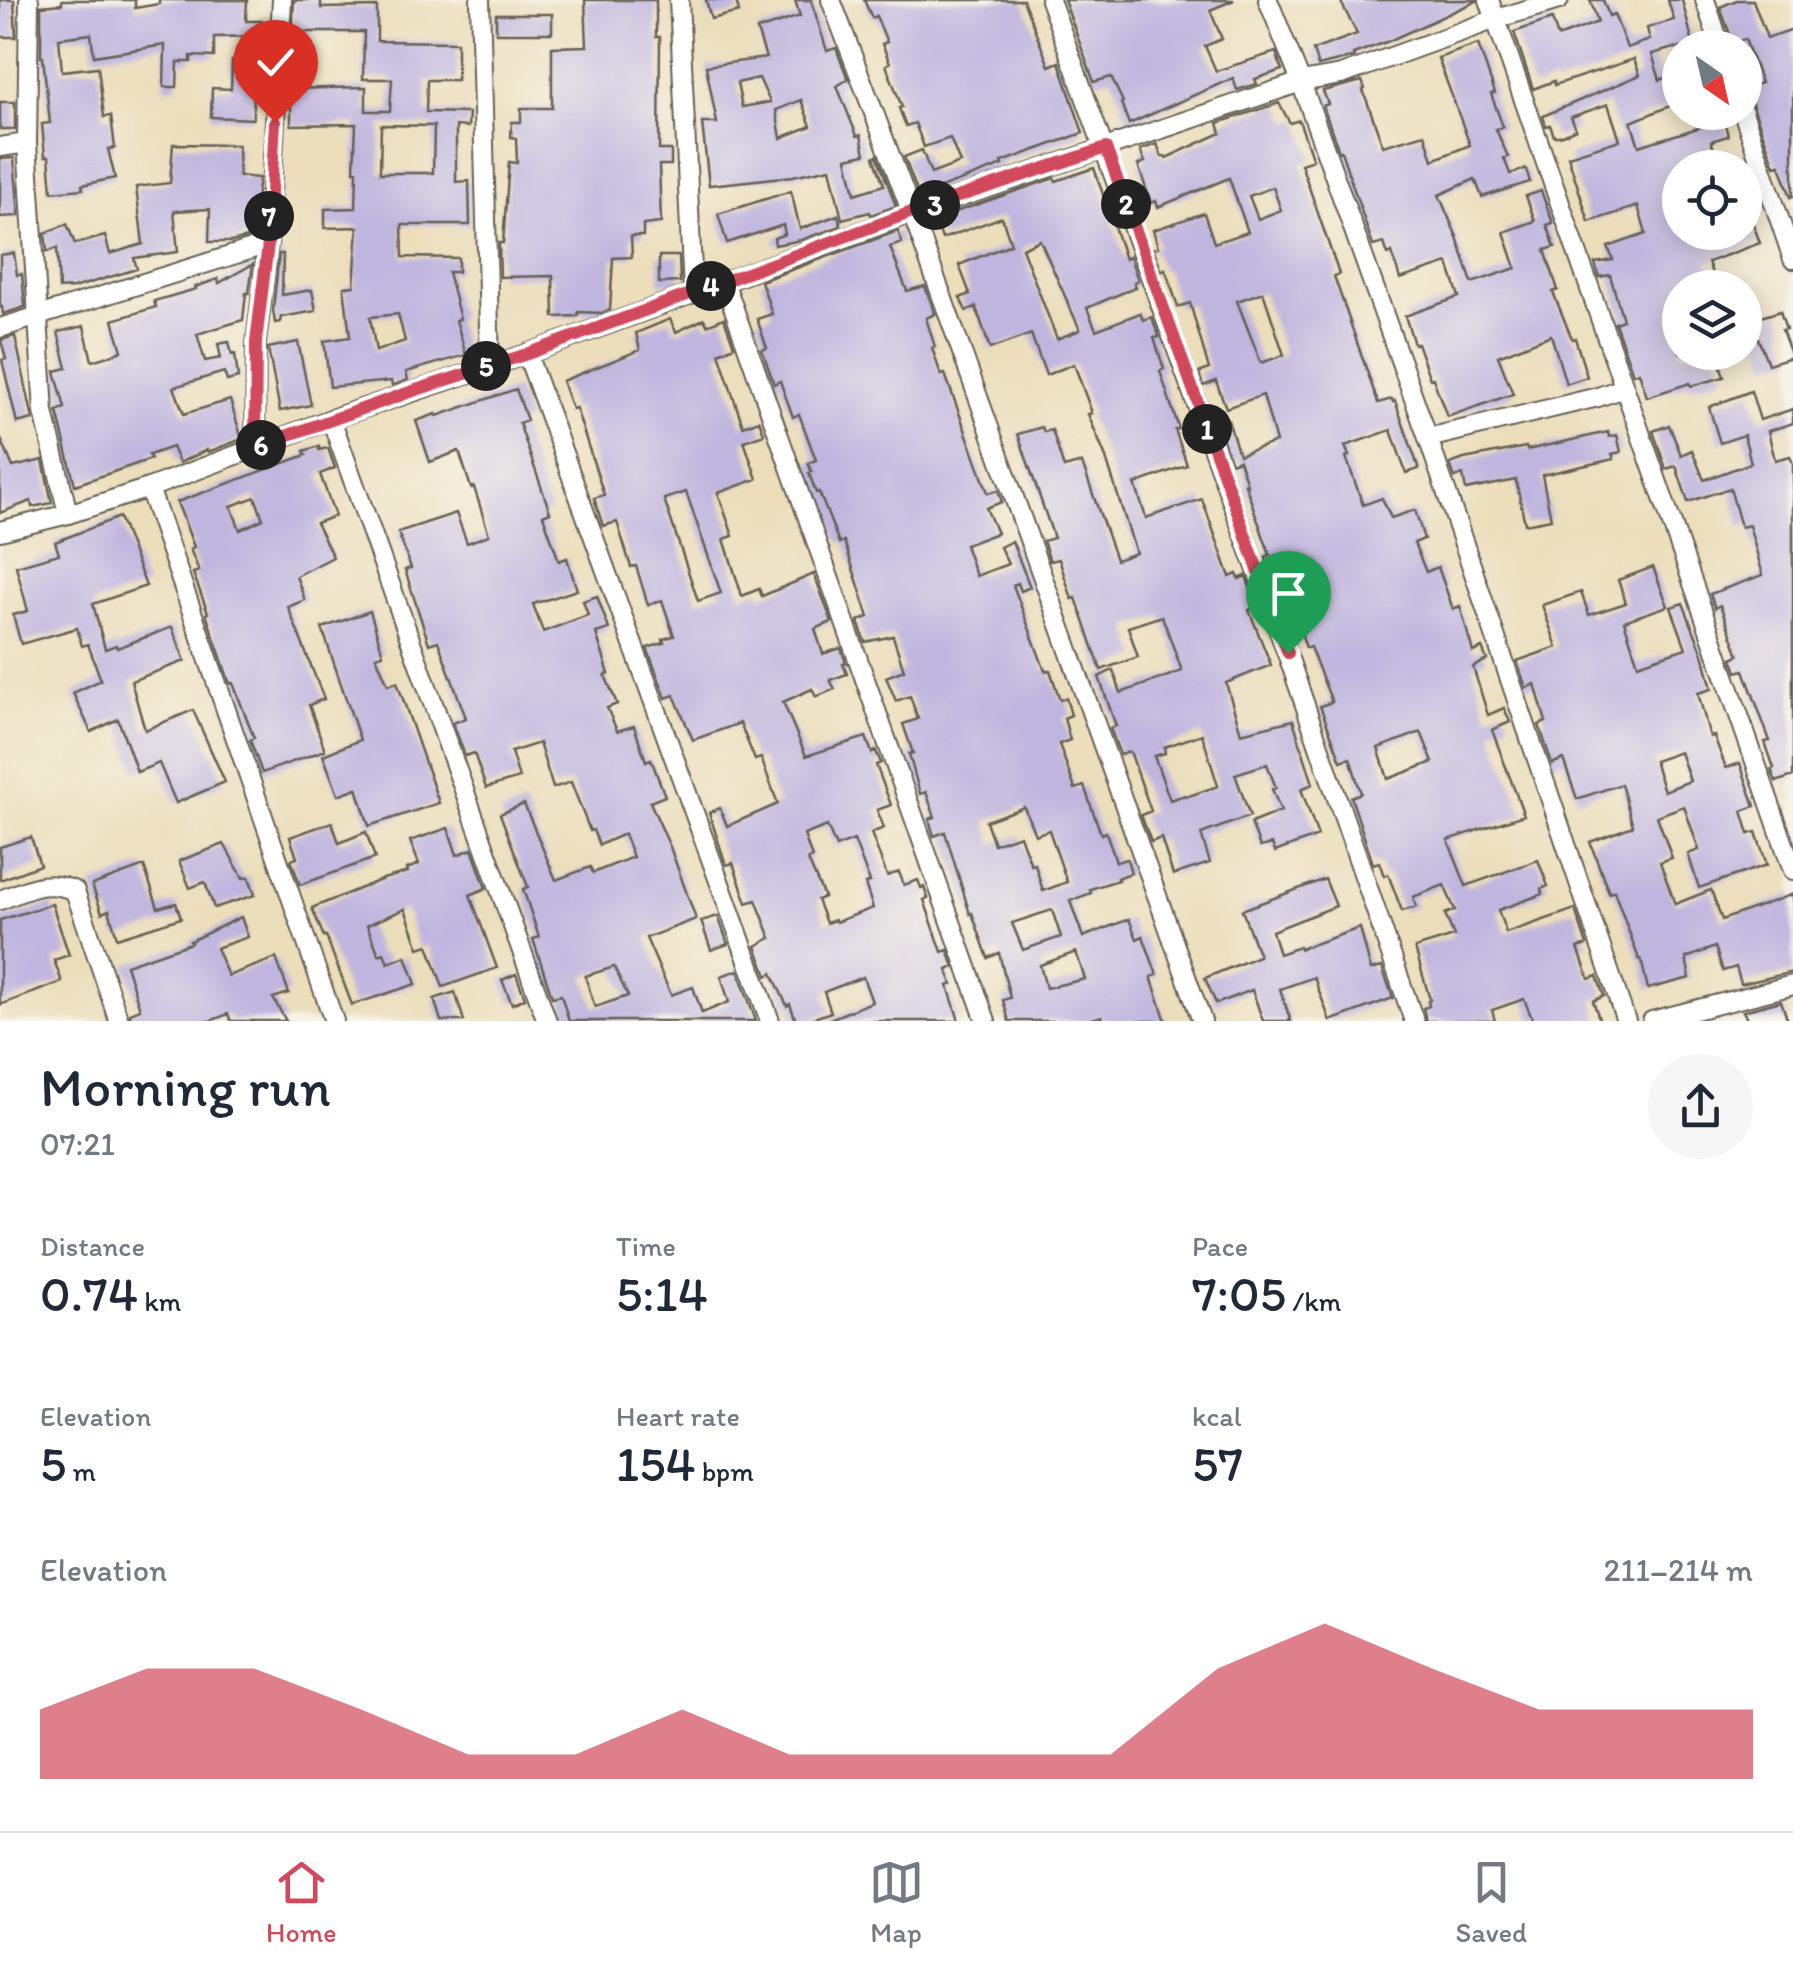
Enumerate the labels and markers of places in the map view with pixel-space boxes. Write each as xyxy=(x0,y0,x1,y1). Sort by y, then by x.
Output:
pin xyxy=(233,20,318,123)
pin: 2 xyxy=(1101,179,1151,229)
pin: 3 xyxy=(910,180,960,230)
pin: 7 xyxy=(244,191,294,241)
pin: 4 xyxy=(686,261,736,311)
pin: 5 xyxy=(461,341,511,391)
pin: 1 xyxy=(1182,404,1232,454)
pin: 6 xyxy=(236,420,286,470)
pin xyxy=(1246,551,1331,654)

